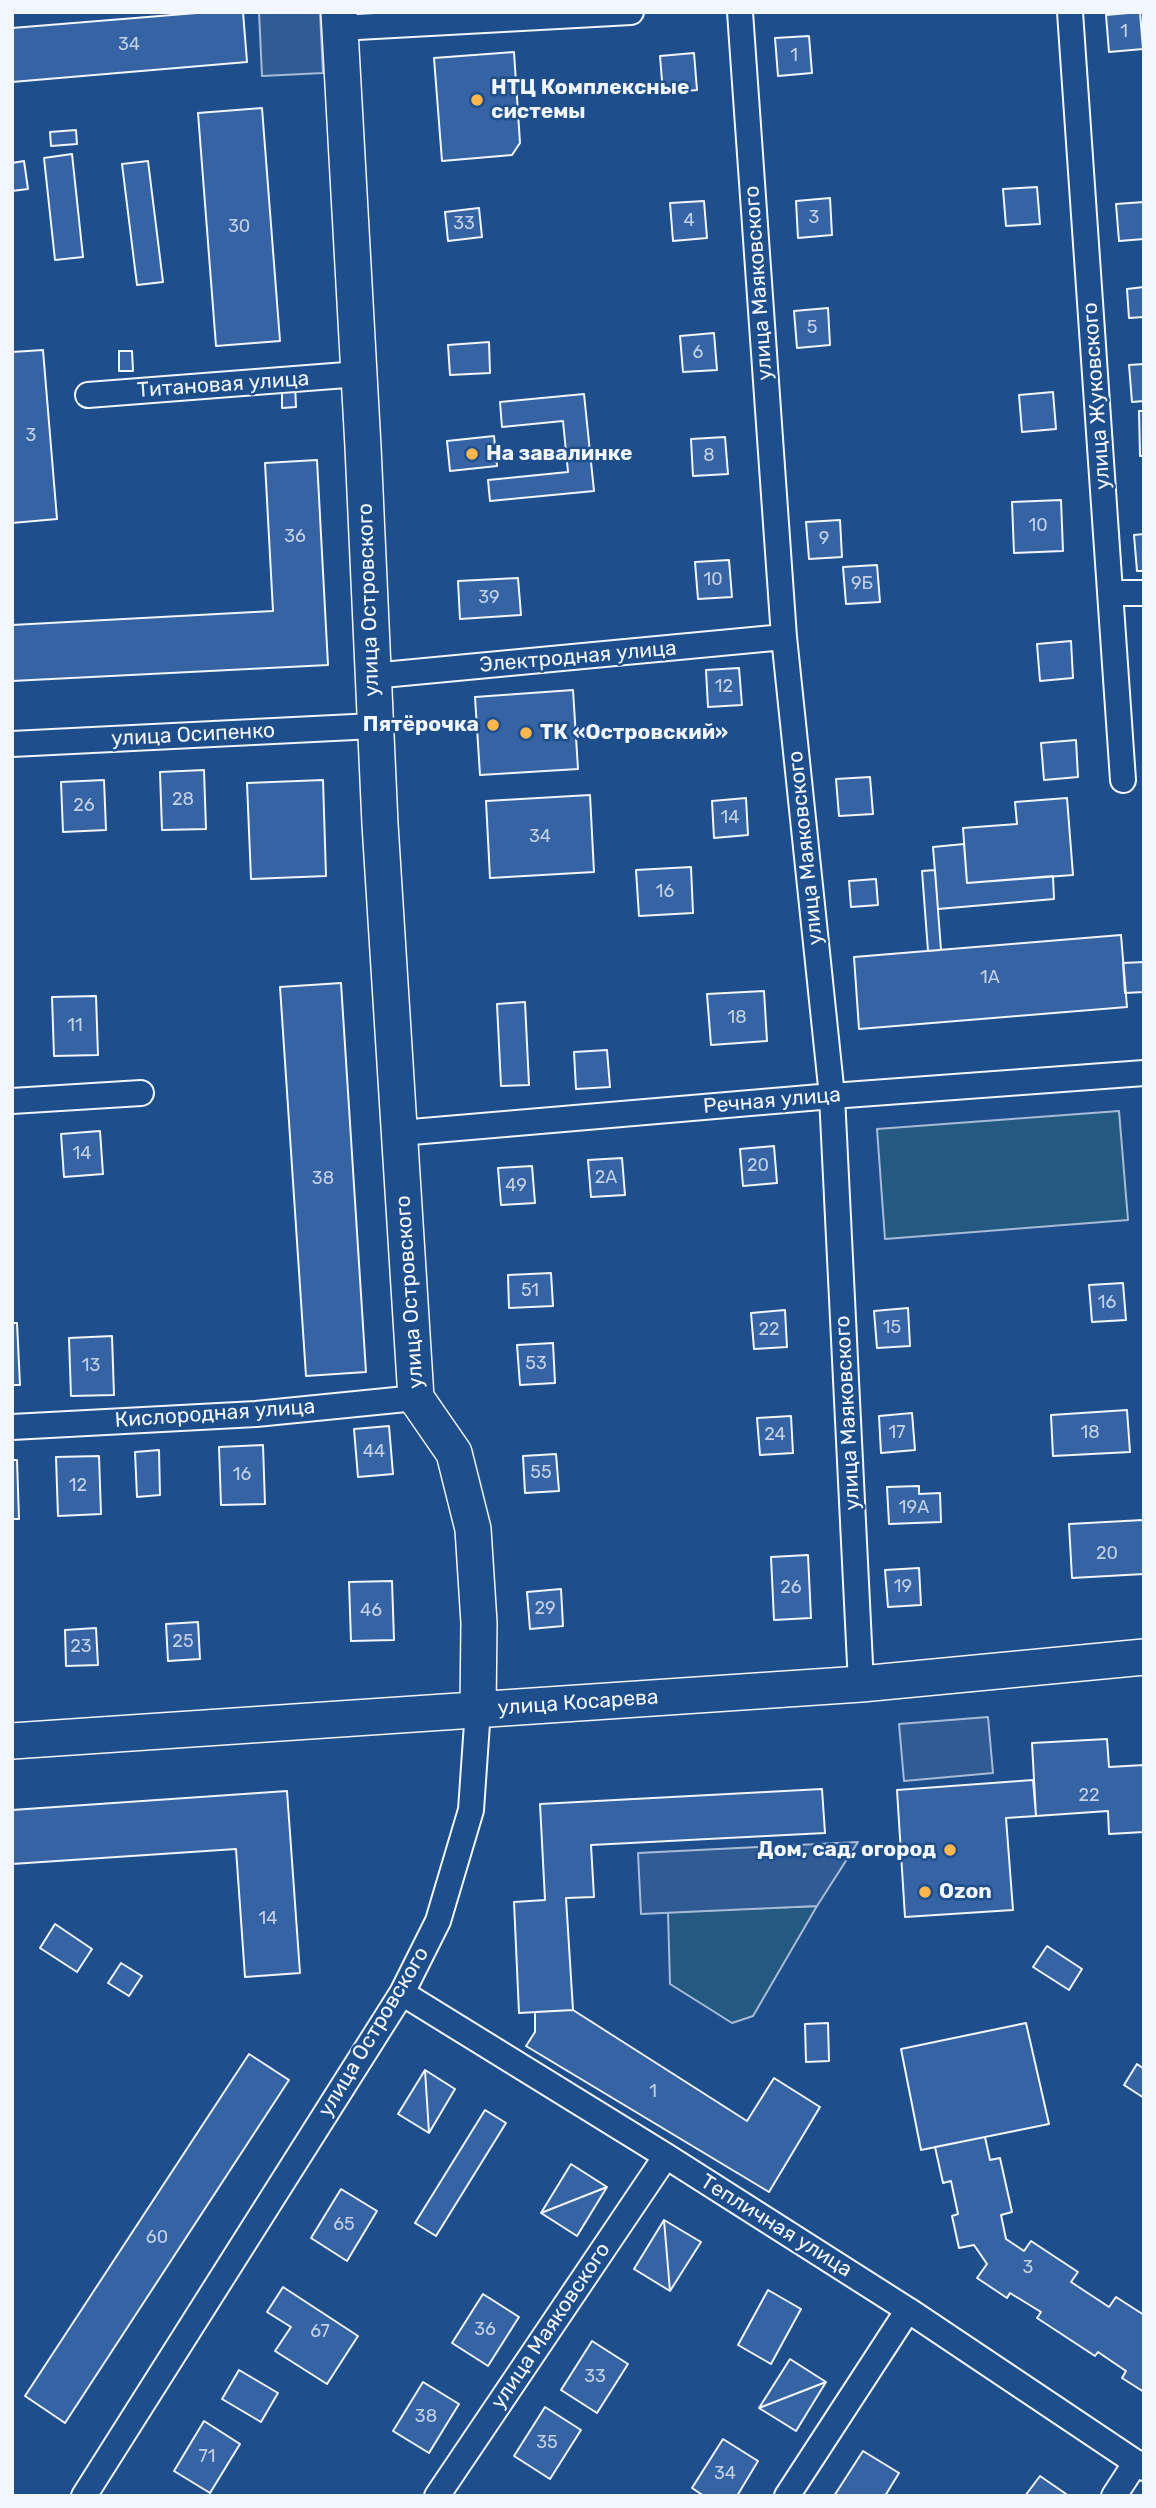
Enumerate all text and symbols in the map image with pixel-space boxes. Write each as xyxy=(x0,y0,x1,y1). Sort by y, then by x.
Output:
house number: 1 xyxy=(1120,21,1128,43)
house number: 34 xyxy=(118,34,140,56)
house number: 1 xyxy=(790,45,798,67)
place label: НТЦ Комплексные системы xyxy=(491,75,690,125)
marker: НТЦ Комплексные системы xyxy=(469,92,485,108)
street label: улица Маяковского xyxy=(740,185,778,381)
house number: 3 xyxy=(809,207,819,229)
house number: 4 xyxy=(683,210,695,232)
house number: 33 xyxy=(453,213,475,235)
house number: 30 xyxy=(228,216,250,238)
street label: улица Жуковского xyxy=(1078,301,1116,491)
house number: 5 xyxy=(807,317,817,339)
house number: 6 xyxy=(693,342,703,364)
street label: Титановая улица xyxy=(136,366,310,404)
house number: 3 xyxy=(26,425,36,447)
place label: На завалинке xyxy=(486,441,632,467)
house number: 8 xyxy=(703,445,715,467)
marker: На завалинке xyxy=(464,446,480,462)
street label: улица Островского xyxy=(353,503,385,697)
house number: 10 xyxy=(1028,515,1048,537)
house number: 36 xyxy=(284,526,306,548)
house number: 9 xyxy=(819,528,829,550)
house number: 10 xyxy=(703,569,723,591)
house number: 9Б xyxy=(851,573,873,595)
house number: 39 xyxy=(478,587,500,609)
street label: Электродная улица xyxy=(478,636,678,678)
house number: 12 xyxy=(715,676,733,698)
place label: Пятёрочка xyxy=(363,712,479,738)
marker: Пятёрочка xyxy=(485,717,501,733)
street label: улица Осипенко xyxy=(110,718,276,752)
place label: ТК «Островский» xyxy=(540,720,728,746)
marker: ТК «Островский» xyxy=(518,725,534,741)
street label: улица Маяковского xyxy=(783,750,829,946)
house number: 28 xyxy=(172,789,194,811)
house number: 26 xyxy=(73,795,95,817)
house number: 14 xyxy=(721,807,739,829)
house number: 34 xyxy=(529,826,551,848)
house number: 16 xyxy=(656,881,674,903)
house number: 1А xyxy=(980,967,1000,989)
house number: 18 xyxy=(727,1007,747,1029)
house number: 11 xyxy=(67,1015,83,1037)
street label: Речная улица xyxy=(702,1082,842,1120)
house number: 14 xyxy=(73,1143,91,1165)
house number: 20 xyxy=(747,1155,769,1177)
house number: 2А xyxy=(595,1167,617,1189)
house number: 38 xyxy=(312,1168,334,1190)
house number: 49 xyxy=(505,1175,527,1197)
street label: улица Островского xyxy=(391,1195,429,1389)
house number: 51 xyxy=(521,1280,539,1302)
house number: 16 xyxy=(1098,1292,1116,1314)
street label: улица Маяковского xyxy=(830,1315,866,1511)
house number: 15 xyxy=(883,1317,901,1339)
house number: 22 xyxy=(758,1319,780,1341)
house number: 53 xyxy=(525,1353,547,1375)
house number: 13 xyxy=(82,1355,100,1377)
street label: Кислородная улица xyxy=(114,1394,316,1434)
house number: 17 xyxy=(889,1422,905,1444)
house number: 18 xyxy=(1080,1422,1100,1444)
house number: 24 xyxy=(764,1424,786,1446)
house number: 44 xyxy=(363,1441,385,1463)
house number: 55 xyxy=(530,1462,552,1484)
house number: 16 xyxy=(233,1464,251,1486)
house number: 12 xyxy=(69,1475,87,1497)
house number: 19А xyxy=(899,1497,929,1519)
house number: 20 xyxy=(1096,1543,1118,1565)
house number: 19 xyxy=(894,1576,912,1598)
house number: 26 xyxy=(780,1577,802,1599)
house number: 29 xyxy=(534,1598,556,1620)
house number: 46 xyxy=(360,1600,382,1622)
house number: 25 xyxy=(172,1631,194,1653)
house number: 23 xyxy=(70,1636,92,1658)
street label: улица Косарева xyxy=(497,1685,659,1721)
house number: 22 xyxy=(1078,1785,1100,1807)
place label: Дом, сад, огород xyxy=(757,1837,936,1863)
marker: Дом, сад, огород xyxy=(942,1842,958,1858)
place label: Ozon xyxy=(939,1879,992,1905)
marker: Ozon xyxy=(917,1884,933,1900)
house number: 14 xyxy=(259,1908,277,1930)
street label: улица Островского xyxy=(313,1942,435,2122)
house number: 1 xyxy=(649,2081,657,2103)
street label: Тепличная улица xyxy=(695,2169,857,2283)
house number: 65 xyxy=(333,2214,355,2236)
house number: 60 xyxy=(146,2227,168,2249)
street label: улица Маяковского xyxy=(486,2238,616,2414)
house number: 3 xyxy=(1023,2257,1033,2279)
house number: 36 xyxy=(474,2319,496,2341)
house number: 67 xyxy=(310,2321,330,2343)
house number: 33 xyxy=(584,2366,606,2388)
house number: 38 xyxy=(415,2406,437,2428)
house number: 35 xyxy=(536,2432,558,2454)
house number: 71 xyxy=(199,2446,215,2468)
house number: 34 xyxy=(714,2463,736,2485)

